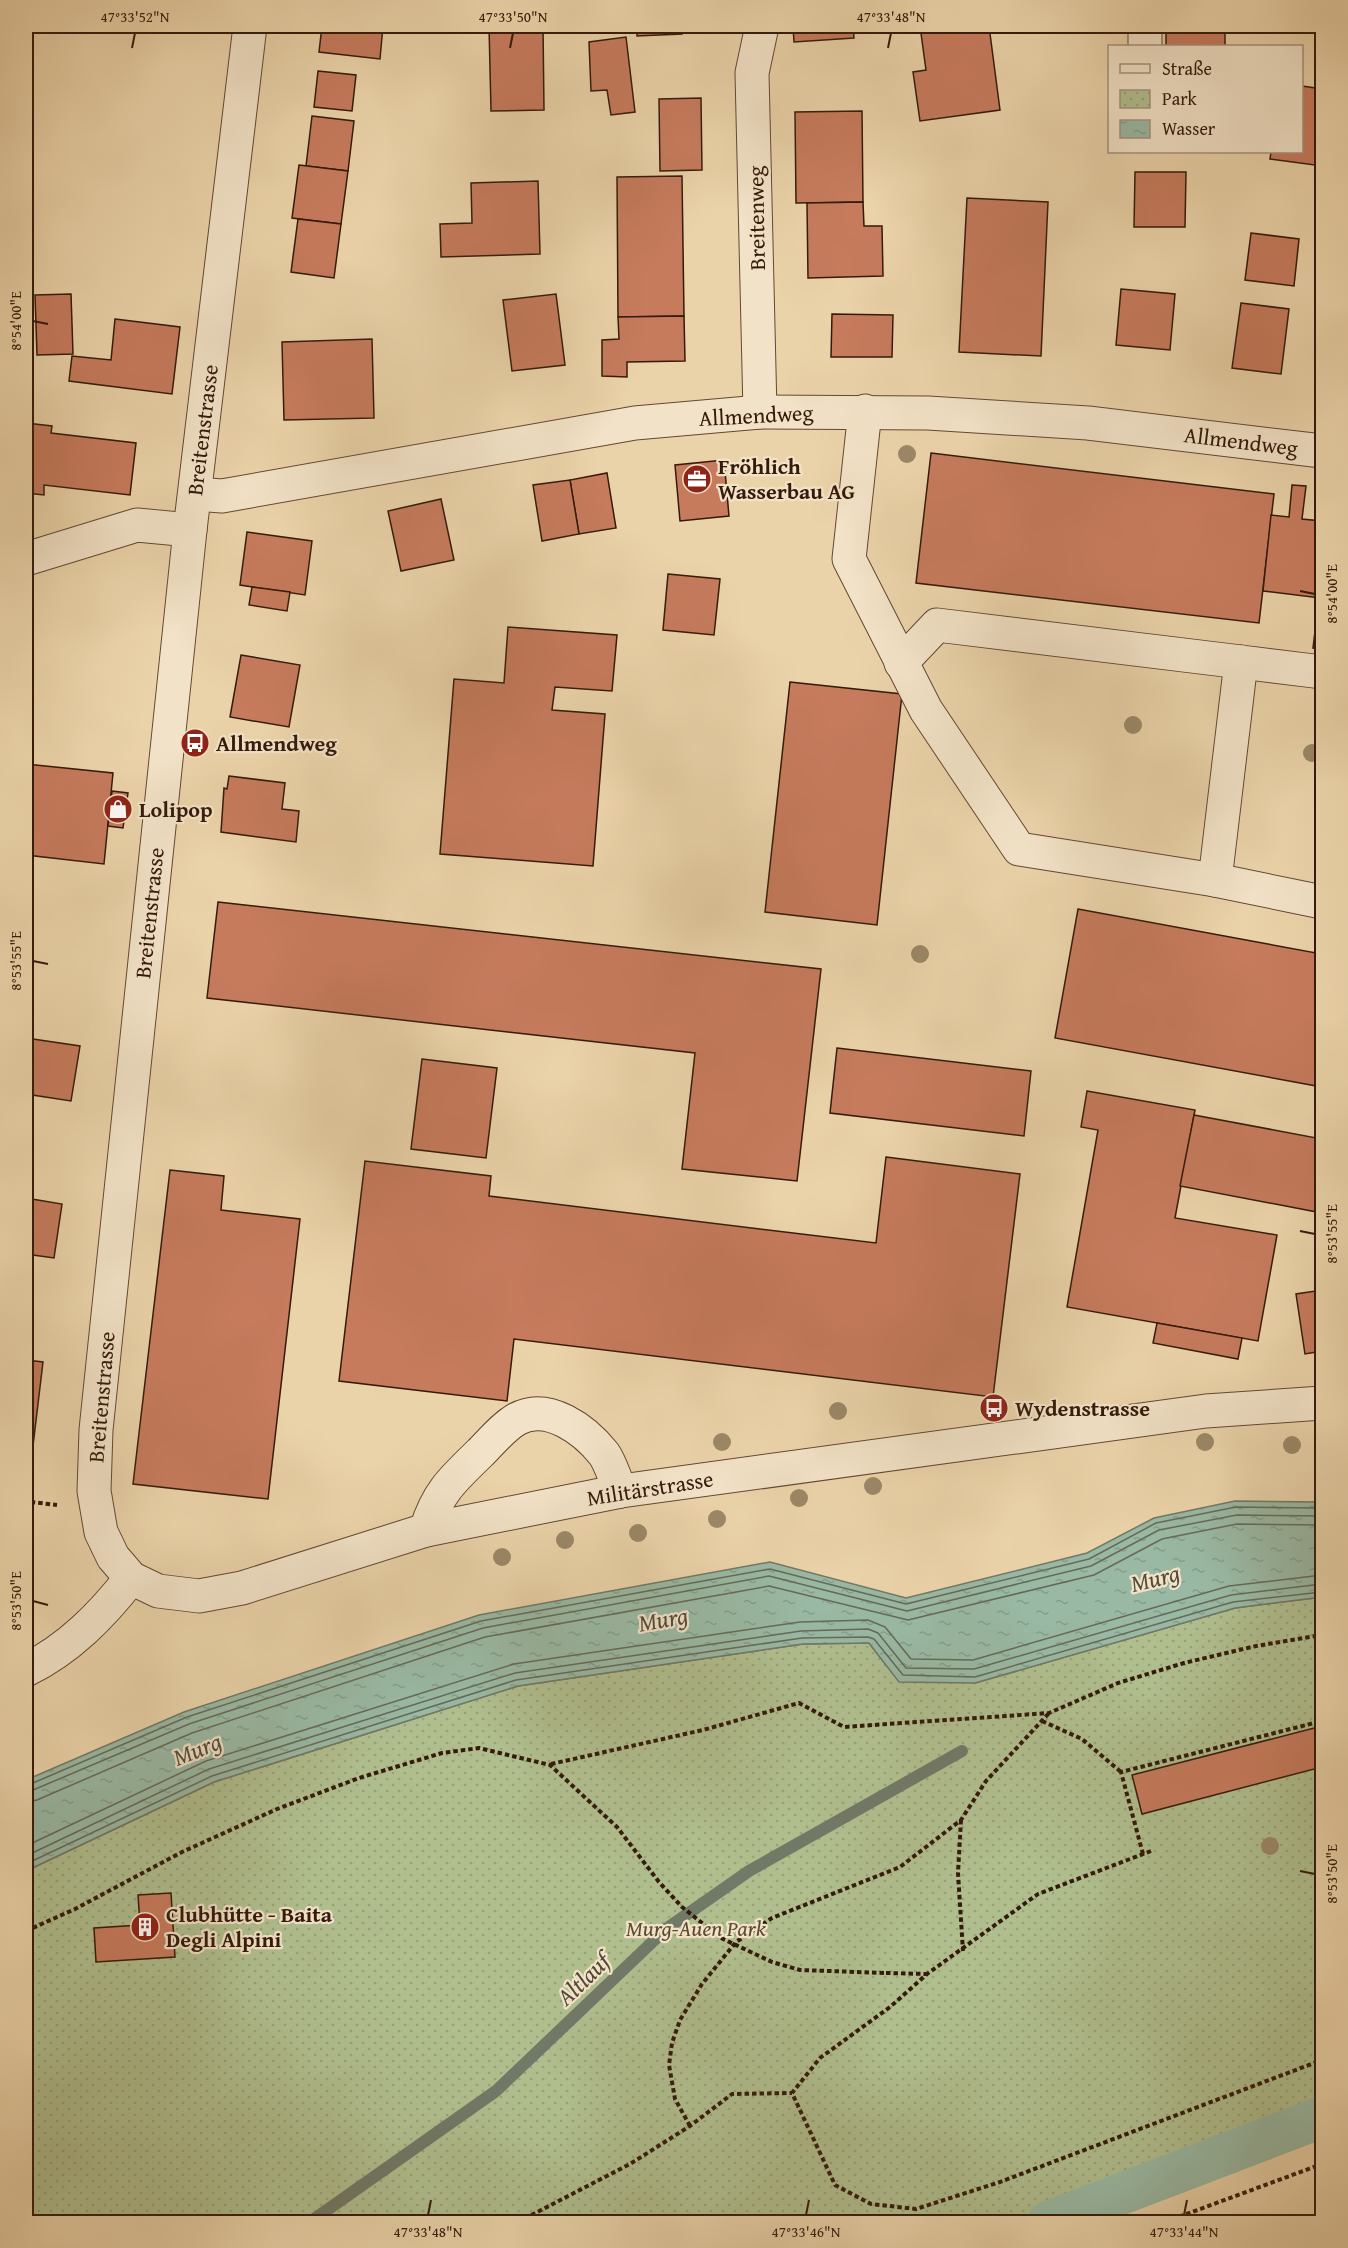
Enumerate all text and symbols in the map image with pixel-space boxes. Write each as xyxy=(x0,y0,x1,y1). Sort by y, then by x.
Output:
text: 47°33'52"N xyxy=(101,6,170,27)
text: 47°33'50"N xyxy=(479,6,548,27)
text: 47°33'48"N xyxy=(857,6,926,27)
legend xyxy=(1108,45,1303,153)
text: Straße xyxy=(1162,55,1212,82)
text: Park xyxy=(1162,85,1198,112)
text: Wasser xyxy=(1162,115,1216,142)
street label: Breitenweg xyxy=(739,165,773,271)
text: 8°54'00"E xyxy=(5,291,26,351)
street label: Breitenstrasse xyxy=(178,363,226,497)
street label: Allmendweg xyxy=(698,396,814,434)
street label: Allmendweg xyxy=(1182,418,1300,464)
place label: Fröhlich Wasserbau AG xyxy=(718,450,855,507)
office icon: Fröhlich Wasserbau AG xyxy=(681,463,713,495)
text: 8°54'00"E xyxy=(1321,564,1342,624)
bus stop icon: Allmendweg xyxy=(179,727,211,759)
place label: Allmendweg xyxy=(216,727,337,759)
shop icon: Lolipop xyxy=(102,793,134,825)
place label: Lolipop xyxy=(139,793,213,825)
street label: Breitenstrasse xyxy=(126,846,172,980)
text: 8°53'55"E xyxy=(5,931,26,991)
text: 8°53'55"E xyxy=(1321,1204,1342,1264)
street label: Breitenstrasse xyxy=(79,1330,123,1464)
bus stop icon: Wydenstrasse xyxy=(978,1392,1010,1424)
place label: Wydenstrasse xyxy=(1015,1392,1150,1424)
street label: Militärstrasse xyxy=(585,1462,715,1514)
water label: Murg xyxy=(1127,1555,1183,1601)
text: 8°53'50"E xyxy=(5,1571,26,1631)
water label: Murg xyxy=(635,1597,691,1641)
water label: Murg xyxy=(167,1723,227,1775)
text: 8°53'50"E xyxy=(1321,1844,1342,1904)
place label: Clubhütte - Baita Degli Alpini xyxy=(166,1898,333,1955)
building icon: Clubhütte - Baita Degli Alpini xyxy=(129,1911,161,1943)
park label: Murg-Auen Park xyxy=(626,1912,767,1944)
water label: Altlauf xyxy=(547,1941,622,2014)
text: 47°33'48"N xyxy=(394,2221,463,2242)
text: 47°33'46"N xyxy=(772,2221,841,2242)
text: 47°33'44"N xyxy=(1150,2221,1219,2242)

